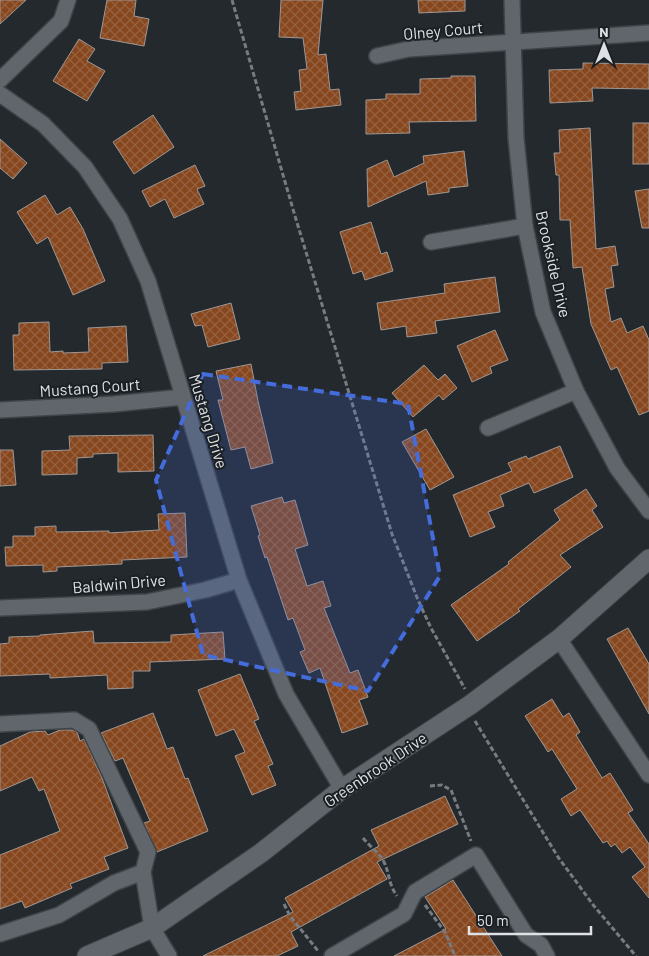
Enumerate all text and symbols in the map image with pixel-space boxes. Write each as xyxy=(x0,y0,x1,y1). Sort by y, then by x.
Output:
street label: Olney Court xyxy=(402,17,484,43)
north arrow xyxy=(579,20,629,70)
text: N xyxy=(599,23,609,40)
street label: Brookside Drive xyxy=(532,209,576,319)
street label: Mustang Drive xyxy=(186,371,232,471)
street label: Mustang Court xyxy=(39,374,141,400)
street label: Baldwin Drive xyxy=(72,569,166,597)
street label: Greenbrook Drive xyxy=(320,728,430,810)
scale bar xyxy=(469,904,592,936)
text: 50 m xyxy=(477,911,509,929)

